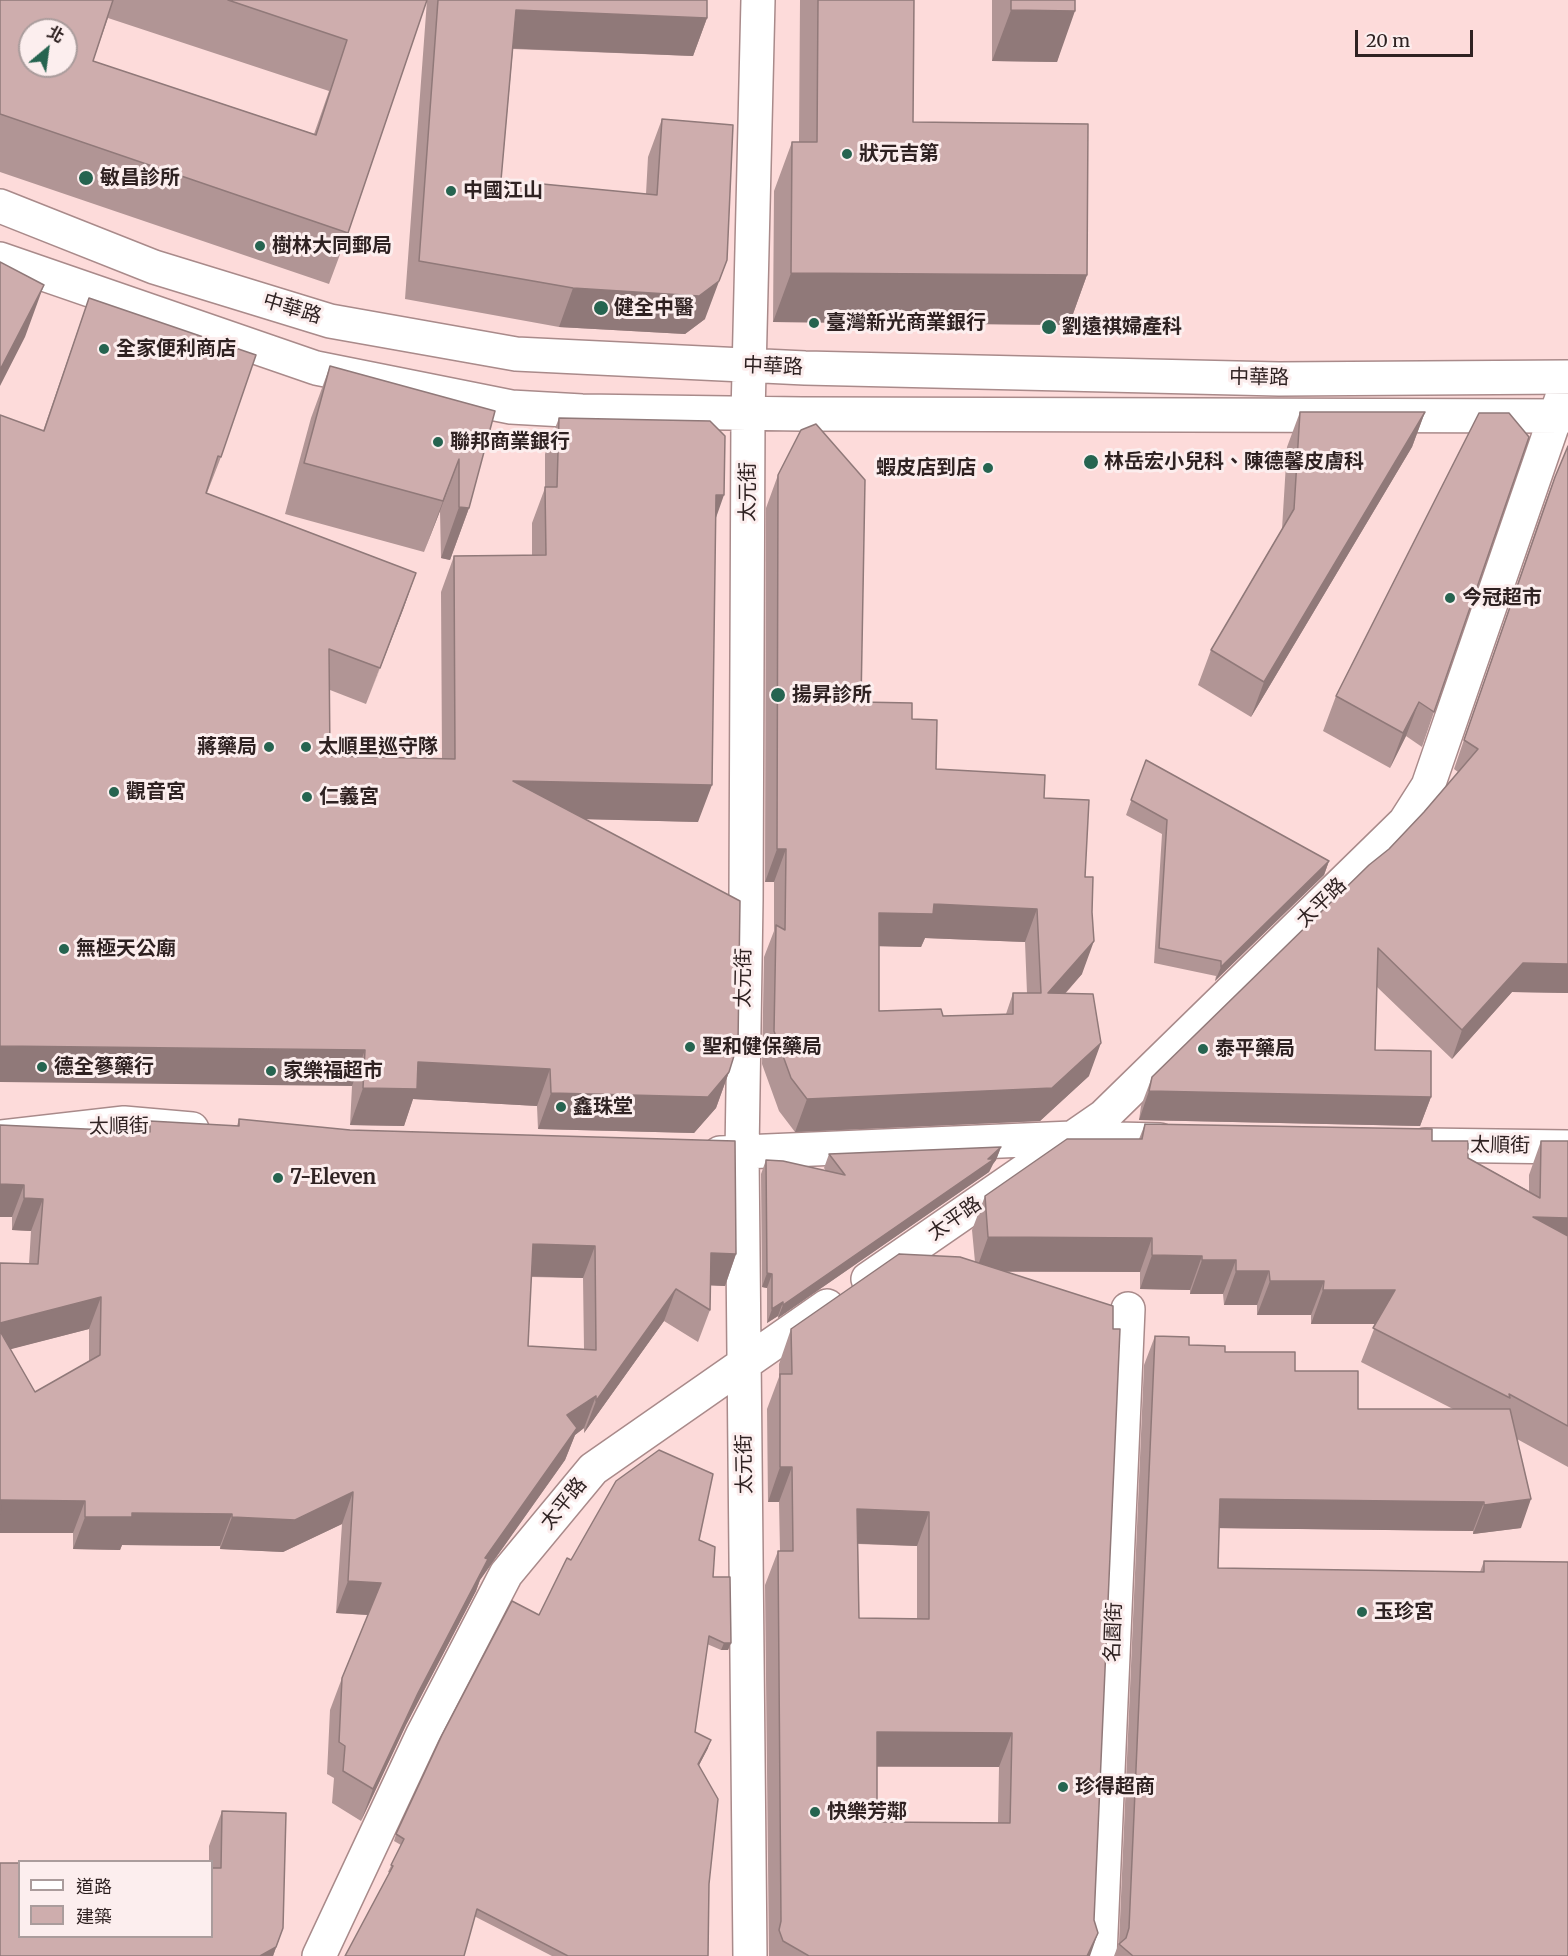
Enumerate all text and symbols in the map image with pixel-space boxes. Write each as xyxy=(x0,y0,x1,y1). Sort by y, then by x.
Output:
north arrow xyxy=(18,18,78,78)
scale bar xyxy=(1358,18,1476,56)
text: 北 xyxy=(44,21,68,47)
text: 20 m xyxy=(1366,29,1410,52)
place label: 狀元吉第 xyxy=(859,142,939,166)
marker: 狀元吉第 xyxy=(840,147,854,161)
place label: 敏昌診所 xyxy=(100,166,180,190)
marker: 敏昌診所 xyxy=(77,169,95,187)
place label: 中國江山 xyxy=(463,179,543,203)
marker: 中國江山 xyxy=(444,184,458,198)
place label: 樹林大同郵局 xyxy=(272,234,392,258)
marker: 樹林大同郵局 xyxy=(253,239,267,253)
street label: 中華路 xyxy=(260,289,324,329)
place label: 健全中醫 xyxy=(614,296,694,320)
marker: 健全中醫 xyxy=(592,299,610,317)
place label: 臺灣新光商業銀行 xyxy=(826,311,986,335)
place label: 劉遠祺婦產科 xyxy=(1062,315,1182,339)
marker: 臺灣新光商業銀行 xyxy=(807,316,821,330)
marker: 劉遠祺婦產科 xyxy=(1040,318,1058,336)
place label: 全家便利商店 xyxy=(116,337,236,361)
marker: 全家便利商店 xyxy=(97,342,111,356)
street label: 中華路 xyxy=(743,354,803,380)
street label: 中華路 xyxy=(1229,365,1289,391)
place label: 聯邦商業銀行 xyxy=(450,430,570,454)
marker: 聯邦商業銀行 xyxy=(431,435,445,449)
place label: 林岳宏小兒科、陳德馨皮膚科 xyxy=(1104,450,1364,474)
marker: 林岳宏小兒科、陳德馨皮膚科 xyxy=(1082,453,1100,471)
place label: 蝦皮店到店 xyxy=(876,456,976,480)
marker: 蝦皮店到店 xyxy=(981,461,995,475)
street label: 太元街 xyxy=(736,462,760,522)
place label: 今冠超市 xyxy=(1462,586,1542,610)
marker: 今冠超市 xyxy=(1443,591,1457,605)
place label: 揚昇診所 xyxy=(792,683,872,707)
marker: 揚昇診所 xyxy=(769,686,787,704)
place label: 蔣藥局 xyxy=(197,735,257,759)
place label: 太順里巡守隊 xyxy=(318,735,438,759)
marker: 蔣藥局 xyxy=(262,740,276,754)
marker: 太順里巡守隊 xyxy=(299,740,313,754)
place label: 觀音宮 xyxy=(126,780,186,804)
marker: 觀音宮 xyxy=(107,785,121,799)
place label: 仁義宮 xyxy=(319,785,379,809)
marker: 仁義宮 xyxy=(300,790,314,804)
street label: 太平路 xyxy=(1292,874,1352,932)
place label: 無極天公廟 xyxy=(76,937,176,961)
marker: 無極天公廟 xyxy=(57,942,71,956)
street label: 太元街 xyxy=(731,948,757,1008)
place label: 聖和健保藥局 xyxy=(702,1035,822,1059)
place label: 泰平藥局 xyxy=(1215,1037,1295,1061)
marker: 聖和健保藥局 xyxy=(683,1040,697,1054)
marker: 泰平藥局 xyxy=(1196,1042,1210,1056)
place label: 德全篸藥行 xyxy=(54,1055,154,1079)
place label: 家樂福超市 xyxy=(283,1059,383,1083)
marker: 德全篸藥行 xyxy=(35,1060,49,1074)
marker: 家樂福超市 xyxy=(264,1064,278,1078)
place label: 鑫珠堂 xyxy=(573,1095,633,1119)
marker: 鑫珠堂 xyxy=(554,1100,568,1114)
street label: 太順街 xyxy=(89,1114,149,1140)
street label: 太順街 xyxy=(1470,1133,1530,1159)
place label: 7-Eleven xyxy=(290,1166,376,1190)
marker: 7-Eleven xyxy=(271,1171,285,1185)
street label: 太平路 xyxy=(924,1192,986,1246)
street label: 太元街 xyxy=(732,1434,758,1494)
street label: 太平路 xyxy=(536,1473,592,1535)
place label: 玉珍宮 xyxy=(1374,1600,1434,1624)
street label: 名園街 xyxy=(1101,1602,1127,1662)
marker: 玉珍宮 xyxy=(1355,1605,1369,1619)
place label: 珍得超商 xyxy=(1075,1775,1155,1799)
marker: 珍得超商 xyxy=(1056,1780,1070,1794)
place label: 快樂芳鄰 xyxy=(827,1800,907,1824)
marker: 快樂芳鄰 xyxy=(808,1805,822,1819)
legend xyxy=(18,1860,213,1938)
text: 道路 xyxy=(76,1875,112,1898)
text: 建築 xyxy=(76,1905,112,1928)

